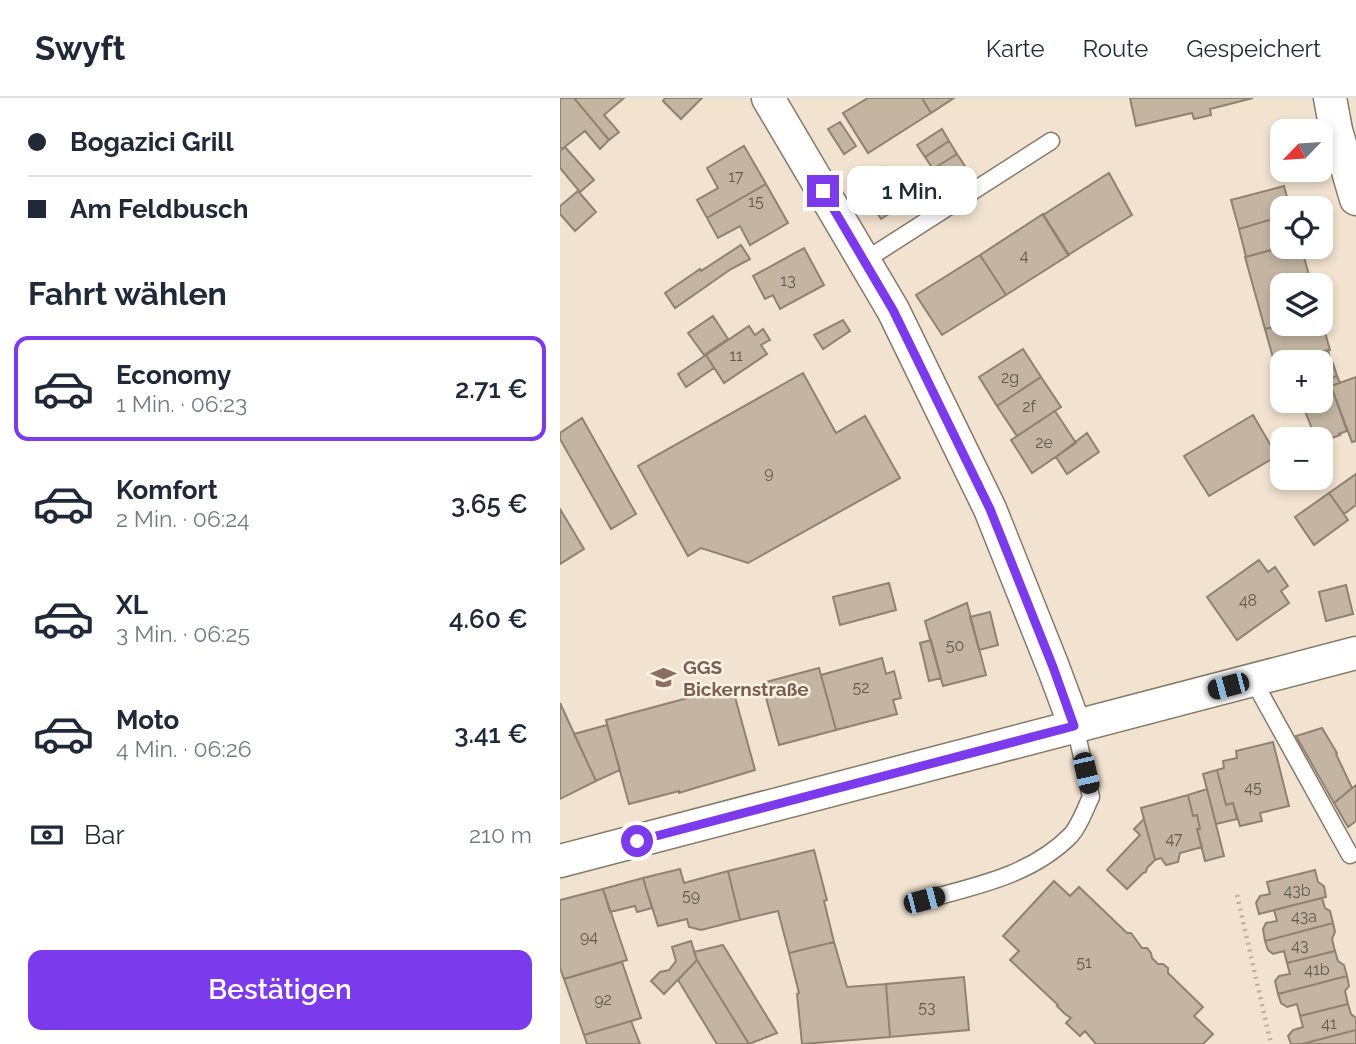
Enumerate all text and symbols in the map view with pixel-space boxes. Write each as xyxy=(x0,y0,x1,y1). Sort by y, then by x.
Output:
text: Swyft xyxy=(35,29,125,68)
text: Karte xyxy=(986,34,1045,63)
text: Route xyxy=(1083,34,1148,63)
text: Gespeichert xyxy=(1186,34,1321,63)
north arrow xyxy=(1270,119,1334,182)
map controls xyxy=(1270,119,1333,490)
text: Bogazici Grill xyxy=(70,127,234,157)
callout: 1 Min. xyxy=(848,166,977,216)
house number: 17 xyxy=(728,167,744,186)
route end xyxy=(807,175,839,207)
text: 1 Min. xyxy=(882,177,942,204)
house number: 15 xyxy=(748,192,764,211)
text: Am Feldbusch xyxy=(70,194,248,224)
button: locate xyxy=(1270,196,1333,259)
house number: 4 xyxy=(1020,246,1029,265)
house number: 13 xyxy=(780,271,796,290)
button: layers xyxy=(1270,273,1333,336)
text: Fahrt wählen xyxy=(28,275,227,312)
house number: 11 xyxy=(729,346,743,365)
button: + xyxy=(1270,350,1333,413)
icon: car xyxy=(32,357,95,420)
text: Economy xyxy=(116,360,231,390)
house number: 2g xyxy=(1001,368,1019,387)
text: 2.71 € xyxy=(455,374,528,404)
text: 1 Min. · 06:23 xyxy=(116,390,247,417)
house number: 2f xyxy=(1022,397,1037,416)
button: − xyxy=(1270,427,1333,490)
house number: 2e xyxy=(1035,433,1053,452)
house number: 9 xyxy=(764,463,774,482)
icon: car xyxy=(32,472,95,535)
text: Komfort xyxy=(116,475,218,505)
text: 3.65 € xyxy=(451,489,528,519)
text: 2 Min. · 06:24 xyxy=(116,505,250,532)
icon: car xyxy=(32,587,95,650)
text: XL xyxy=(116,590,148,620)
house number: 48 xyxy=(1239,591,1257,610)
text: 4.60 € xyxy=(449,604,528,634)
text: 3 Min. · 06:25 xyxy=(116,620,250,647)
house number: 50 xyxy=(946,636,964,655)
place label: GGS Bickernstraße xyxy=(683,656,809,700)
school or university icon: GGS Bickernstraße xyxy=(649,664,677,692)
car xyxy=(1205,670,1252,702)
house number: 52 xyxy=(852,678,870,697)
icon: car xyxy=(32,702,95,765)
text: Moto xyxy=(116,705,179,735)
text: 3.41 € xyxy=(454,719,528,749)
text: 4 Min. · 06:26 xyxy=(116,735,252,762)
car xyxy=(1072,750,1101,796)
house number: 45 xyxy=(1244,778,1262,797)
icon: cash xyxy=(28,816,66,854)
text: Bar xyxy=(84,820,125,850)
text: 210 m xyxy=(469,821,532,848)
route start xyxy=(621,825,653,857)
house number: 47 xyxy=(1165,829,1183,848)
house number: 43b xyxy=(1283,881,1311,900)
car xyxy=(901,884,948,916)
house number: 59 xyxy=(682,886,700,905)
house number: 43a xyxy=(1291,907,1317,926)
house number: 94 xyxy=(580,927,598,946)
house number: 43 xyxy=(1291,936,1309,955)
button: Bestätigen xyxy=(28,950,532,1030)
house number: 51 xyxy=(1076,953,1092,972)
house number: 41b xyxy=(1304,960,1330,979)
house number: 92 xyxy=(594,990,612,1009)
house number: 53 xyxy=(918,998,936,1017)
house number: 41 xyxy=(1321,1014,1337,1033)

